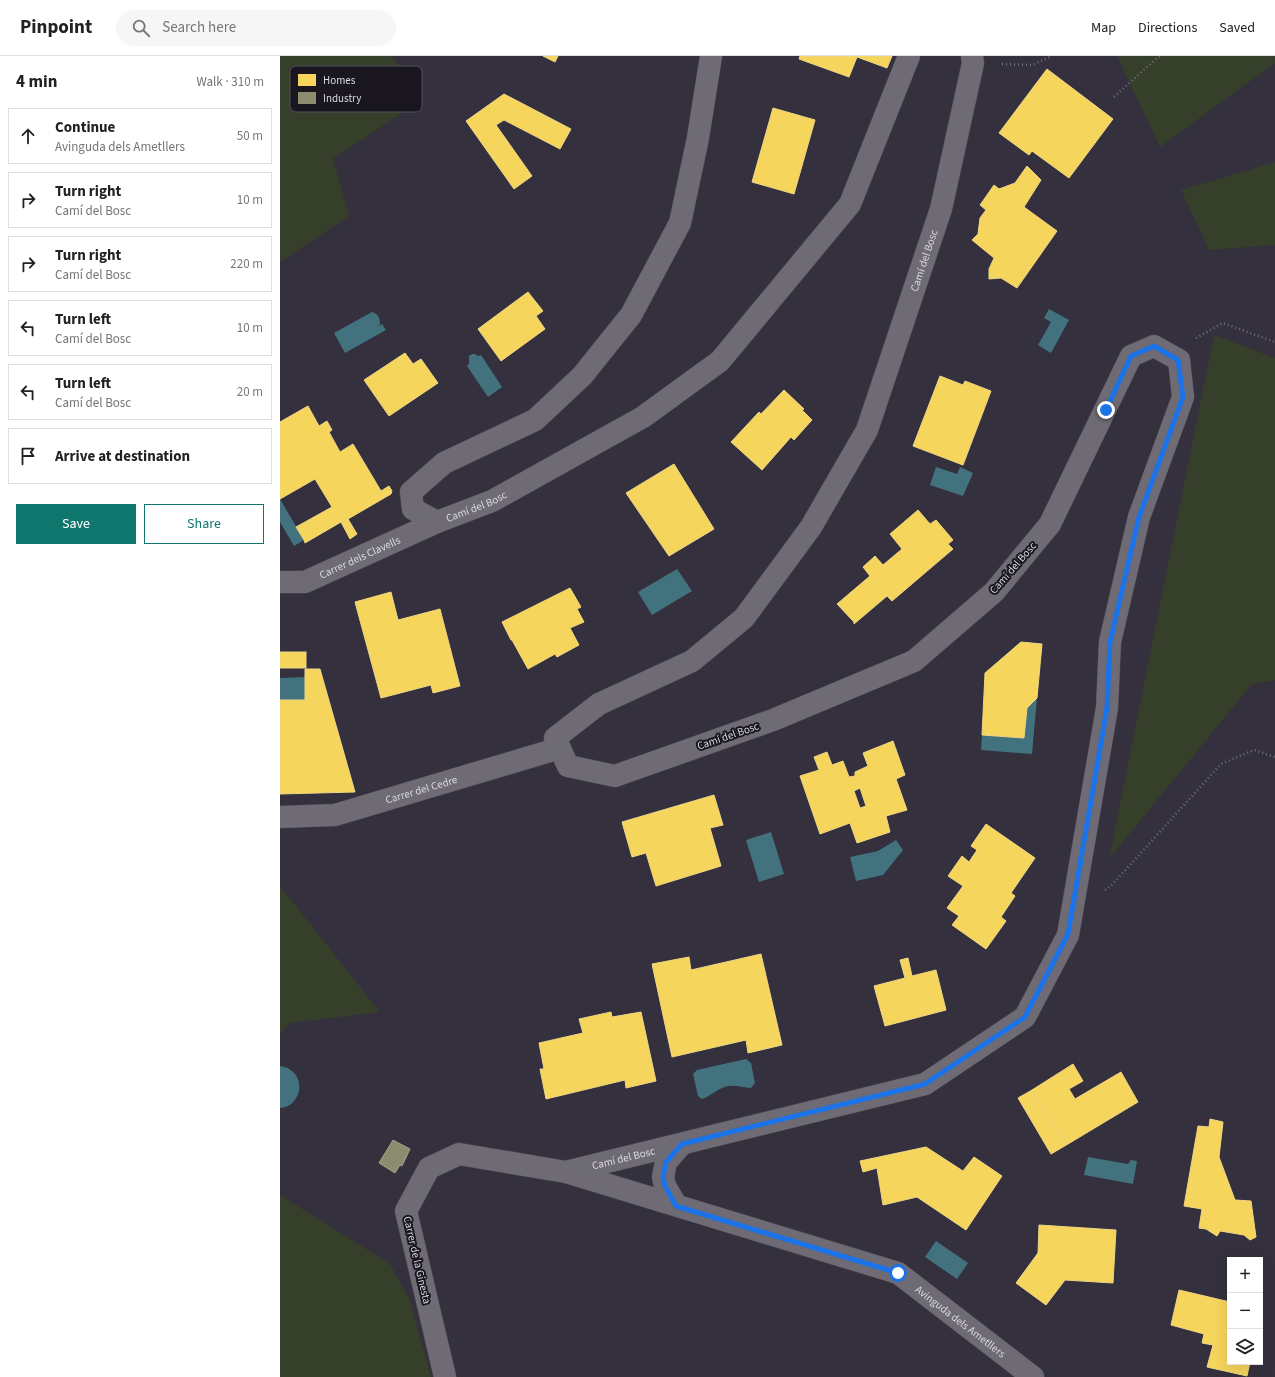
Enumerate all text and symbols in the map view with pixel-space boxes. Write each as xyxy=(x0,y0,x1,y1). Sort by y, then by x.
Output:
search box xyxy=(116,10,396,46)
text: Pinpoint xyxy=(20,14,92,41)
icon: search xyxy=(130,17,152,39)
text: Search here xyxy=(162,17,236,38)
text: Map xyxy=(1091,18,1116,38)
text: Directions xyxy=(1138,18,1197,38)
text: Saved xyxy=(1219,18,1255,38)
legend xyxy=(290,66,422,112)
text: 4 min xyxy=(16,70,57,94)
text: Walk · 310 m xyxy=(196,73,264,91)
text: Homes xyxy=(323,73,356,88)
text: Industry xyxy=(323,91,361,106)
text: Continue xyxy=(55,117,115,138)
icon: ahead xyxy=(17,125,39,147)
text: 50 m xyxy=(237,127,263,145)
text: Avinguda dels Ametllers xyxy=(55,138,185,156)
text: Turn right xyxy=(55,181,121,202)
icon: right xyxy=(17,189,39,211)
text: 10 m xyxy=(237,191,263,209)
text: Camí del Bosc xyxy=(55,202,131,220)
street label: Camí del Bosc xyxy=(906,228,941,293)
text: Turn right xyxy=(55,245,121,266)
icon: right xyxy=(17,253,39,275)
text: 220 m xyxy=(230,255,263,273)
text: Camí del Bosc xyxy=(55,266,131,284)
text: Turn left xyxy=(55,309,111,330)
icon: left xyxy=(17,317,39,339)
text: 10 m xyxy=(237,319,263,337)
text: Camí del Bosc xyxy=(55,330,131,348)
text: Turn left xyxy=(55,373,111,394)
icon: left xyxy=(17,381,39,403)
text: 20 m xyxy=(237,383,263,401)
text: Camí del Bosc xyxy=(55,394,131,412)
route end xyxy=(1097,401,1115,419)
icon: arrive xyxy=(17,445,39,467)
text: Arrive at destination xyxy=(55,446,190,467)
street label: Camí del Bosc xyxy=(444,487,509,525)
button: Save xyxy=(16,504,136,544)
button: Share xyxy=(144,504,264,544)
street label: Carrer dels Clavells xyxy=(317,532,403,582)
street label: Camí del Bosc xyxy=(986,539,1040,597)
street label: Camí del Bosc xyxy=(695,718,761,754)
street label: Carrer del Cedre xyxy=(383,771,460,807)
street label: Camí del Bosc xyxy=(590,1143,656,1173)
street label: Carrer de la Ginesta xyxy=(400,1215,434,1305)
map controls xyxy=(1227,1257,1263,1365)
button: + xyxy=(1227,1257,1263,1293)
route start xyxy=(889,1264,907,1282)
street label: Avinguda dels Ametllers xyxy=(912,1282,1009,1361)
button: − xyxy=(1227,1293,1263,1329)
button: layers xyxy=(1227,1329,1263,1365)

